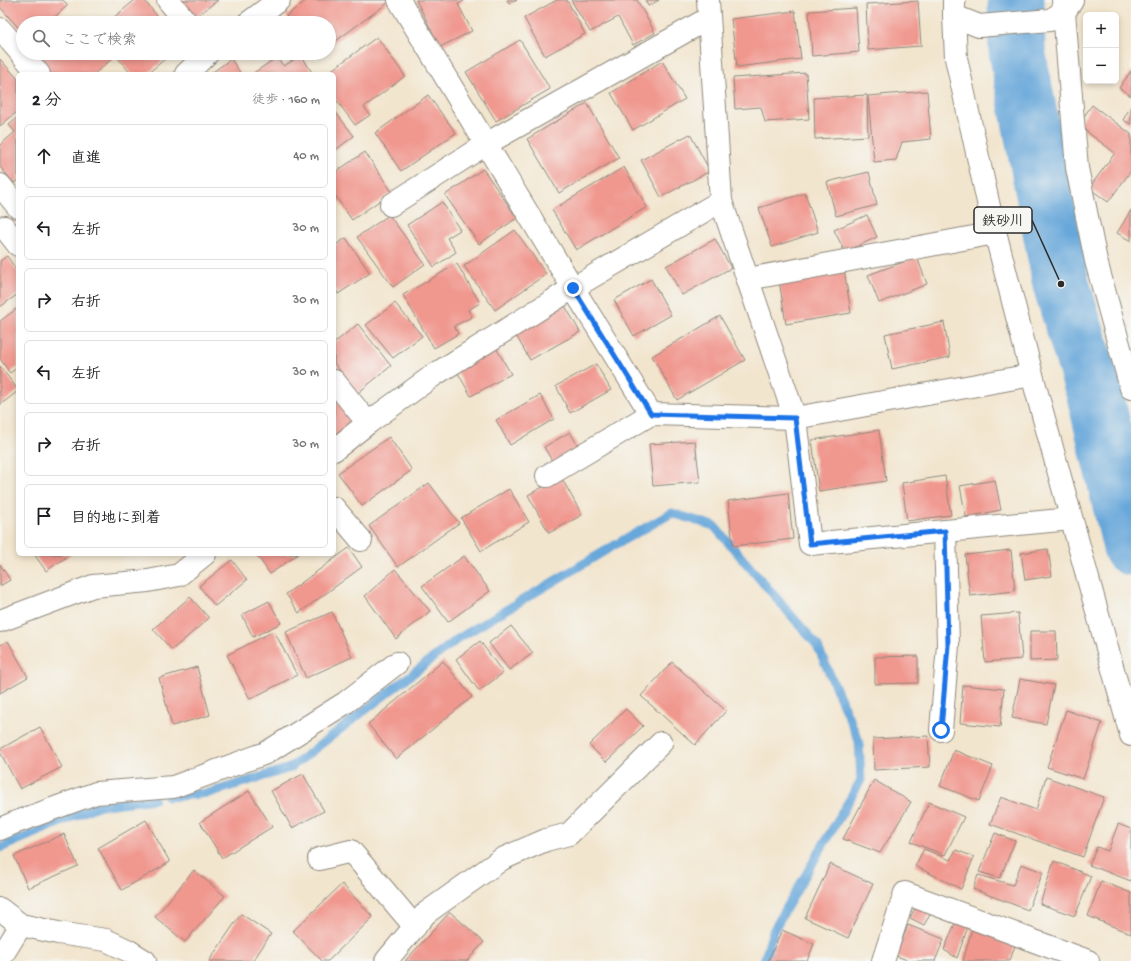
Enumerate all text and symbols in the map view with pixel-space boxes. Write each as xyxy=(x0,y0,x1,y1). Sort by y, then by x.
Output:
map controls xyxy=(1083,12,1119,84)
button: + xyxy=(1083,12,1119,48)
search box xyxy=(16,16,336,60)
icon: search xyxy=(30,27,52,49)
text: ここで検索 xyxy=(62,32,137,50)
button: − xyxy=(1083,48,1119,84)
text: 2 分 xyxy=(32,92,61,112)
text: 徒歩 · 160 m xyxy=(252,93,320,108)
icon: ahead xyxy=(33,145,55,167)
text: 40 m xyxy=(293,149,319,164)
text: 直進 xyxy=(71,150,101,168)
callout: 鉄砂川 xyxy=(974,207,1032,233)
text: 鉄砂川 xyxy=(982,214,1024,231)
icon: left xyxy=(33,217,55,239)
text: 30 m xyxy=(293,221,319,236)
text: 左折 xyxy=(71,222,101,240)
route end xyxy=(564,279,582,297)
icon: right xyxy=(33,289,55,311)
text: 30 m xyxy=(293,293,319,308)
text: 右折 xyxy=(71,294,101,312)
icon: left xyxy=(33,361,55,383)
text: 30 m xyxy=(293,365,319,380)
text: 左折 xyxy=(71,366,101,384)
icon: right xyxy=(33,433,55,455)
text: 30 m xyxy=(293,437,319,452)
text: 右折 xyxy=(71,438,101,456)
icon: arrive xyxy=(33,505,55,527)
text: 目的地に到着 xyxy=(71,510,161,528)
route start xyxy=(932,721,950,739)

